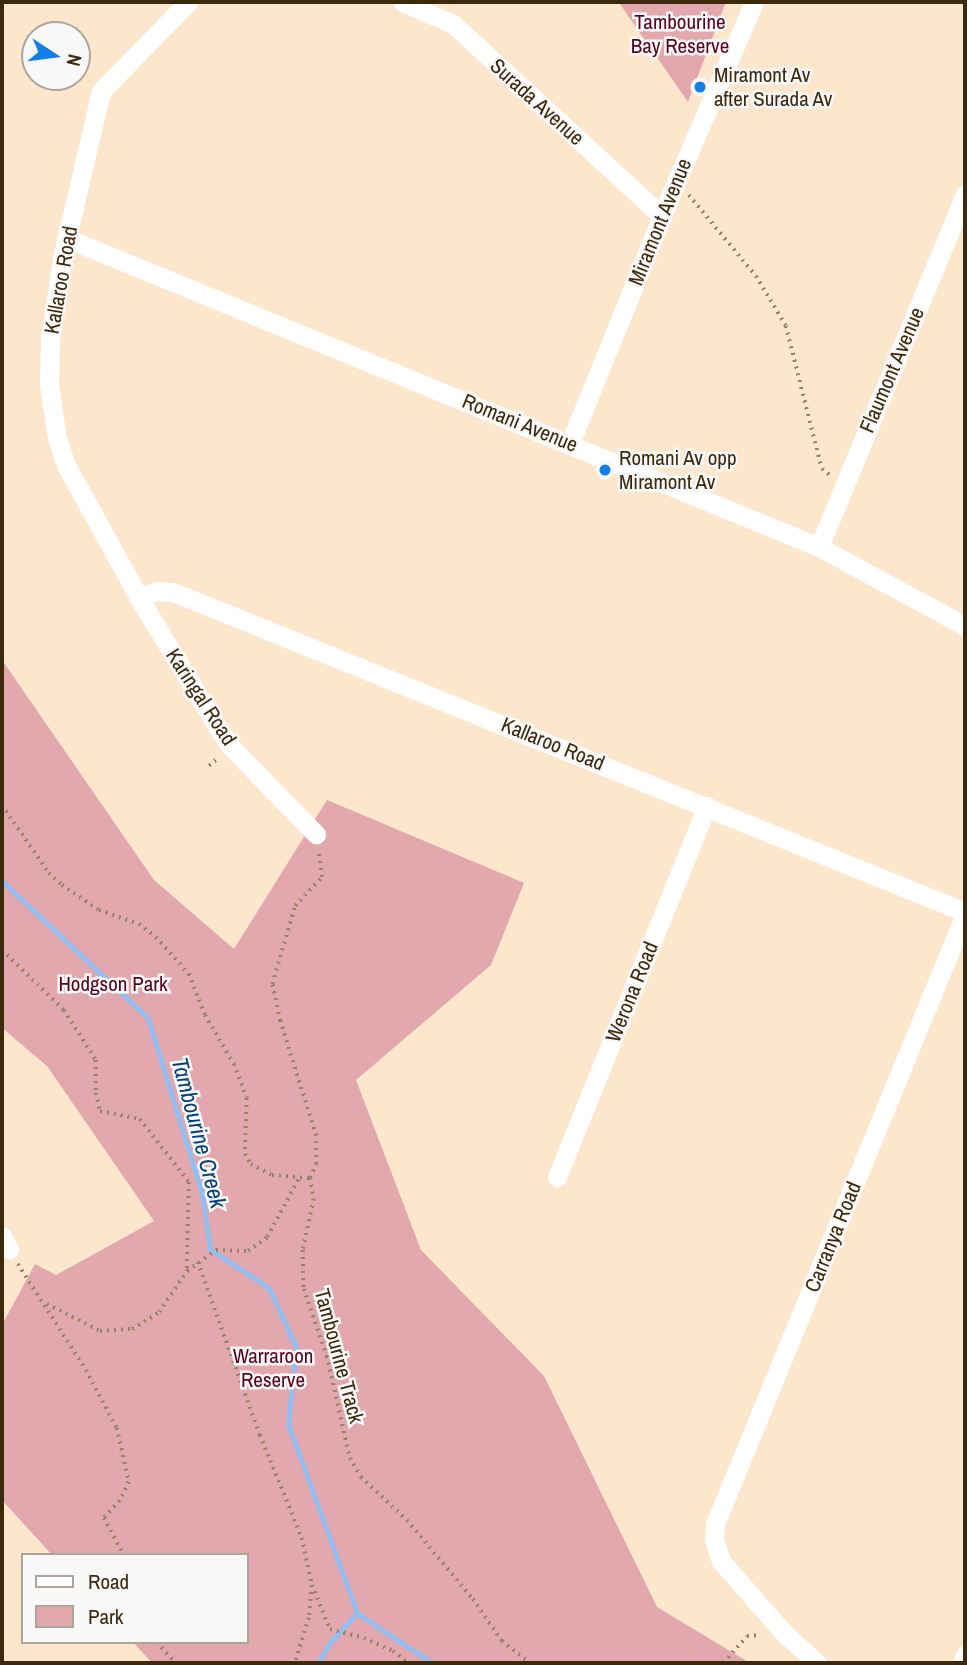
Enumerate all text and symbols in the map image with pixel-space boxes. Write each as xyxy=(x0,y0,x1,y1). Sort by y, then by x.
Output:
park label: Tambourine Bay Reserve xyxy=(631,9,729,59)
north arrow xyxy=(21,21,91,91)
text: N xyxy=(61,52,88,69)
street label: Surada Avenue xyxy=(485,53,589,151)
place label: Miramont Av after Surada Av xyxy=(714,62,833,112)
marker: Miramont Av after Surada Av xyxy=(692,79,708,95)
street label: Miramont Avenue xyxy=(623,154,697,290)
street label: Kallaroo Road xyxy=(39,224,83,336)
street label: Flaumont Avenue xyxy=(854,303,930,437)
street label: Romani Avenue xyxy=(458,388,582,458)
place label: Romani Av opp Miramont Av xyxy=(619,445,737,495)
marker: Romani Av opp Miramont Av xyxy=(597,462,613,478)
street label: Karingal Road xyxy=(160,644,242,750)
street label: Kallaroo Road xyxy=(498,712,608,776)
street label: Werona Road xyxy=(600,938,664,1046)
park label: Hodgson Park xyxy=(58,971,168,997)
water label: Tambourine Creek xyxy=(166,1055,232,1211)
street label: Carranya Road xyxy=(799,1178,867,1296)
street label: Tambourine Track xyxy=(309,1286,369,1426)
park label: Warraroon Reserve xyxy=(233,1343,313,1393)
legend xyxy=(21,1553,248,1644)
text: Road xyxy=(88,1567,129,1596)
text: Park xyxy=(88,1602,123,1631)

